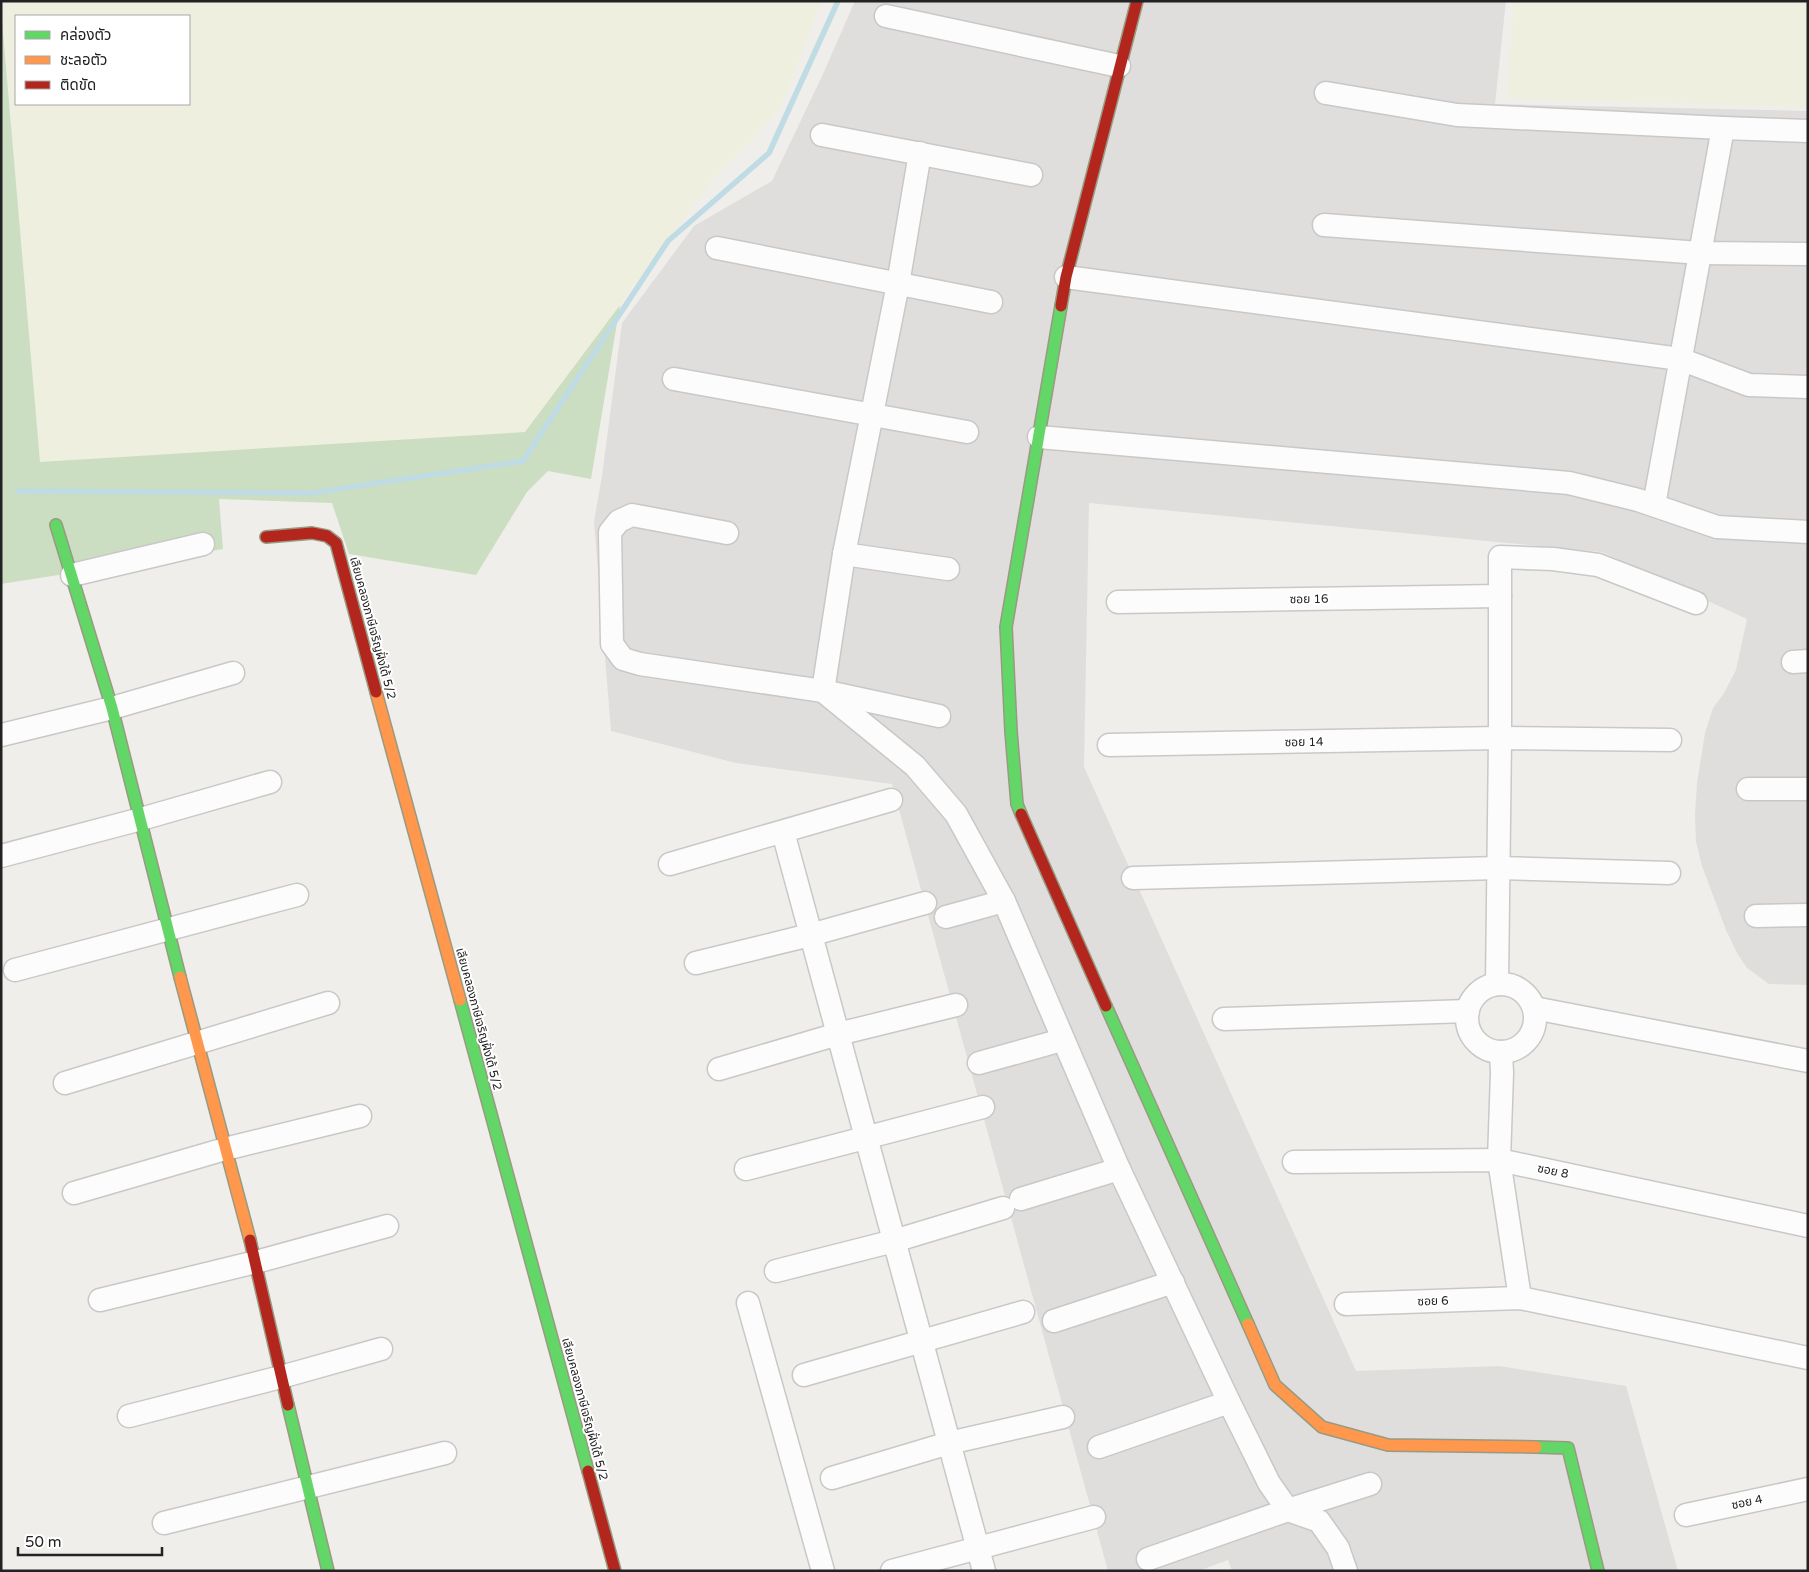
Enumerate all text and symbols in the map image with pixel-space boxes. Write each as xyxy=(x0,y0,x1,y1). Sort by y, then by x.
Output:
legend xyxy=(15,15,190,105)
text: คล่องตัว xyxy=(60,26,111,44)
text: ชะลอตัว xyxy=(60,51,107,69)
text: ติดขัด xyxy=(60,76,96,94)
street label: เลียบคลองภาษีเจริญฝั่งใต้ 5/2 xyxy=(347,555,400,701)
street label: ซอย 16 xyxy=(1289,592,1329,606)
street label: ซอย 14 xyxy=(1284,735,1324,749)
street label: เลียบคลองภาษีเจริญฝั่งใต้ 5/2 xyxy=(453,946,506,1092)
street label: ซอย 8 xyxy=(1536,1161,1570,1181)
street label: ซอย 6 xyxy=(1417,1293,1449,1309)
street label: เลียบคลองภาษีเจริญฝั่งใต้ 5/2 xyxy=(559,1336,612,1482)
street label: ซอย 4 xyxy=(1730,1492,1764,1512)
scale bar xyxy=(18,1524,161,1556)
text: 50 m xyxy=(25,1533,62,1551)

